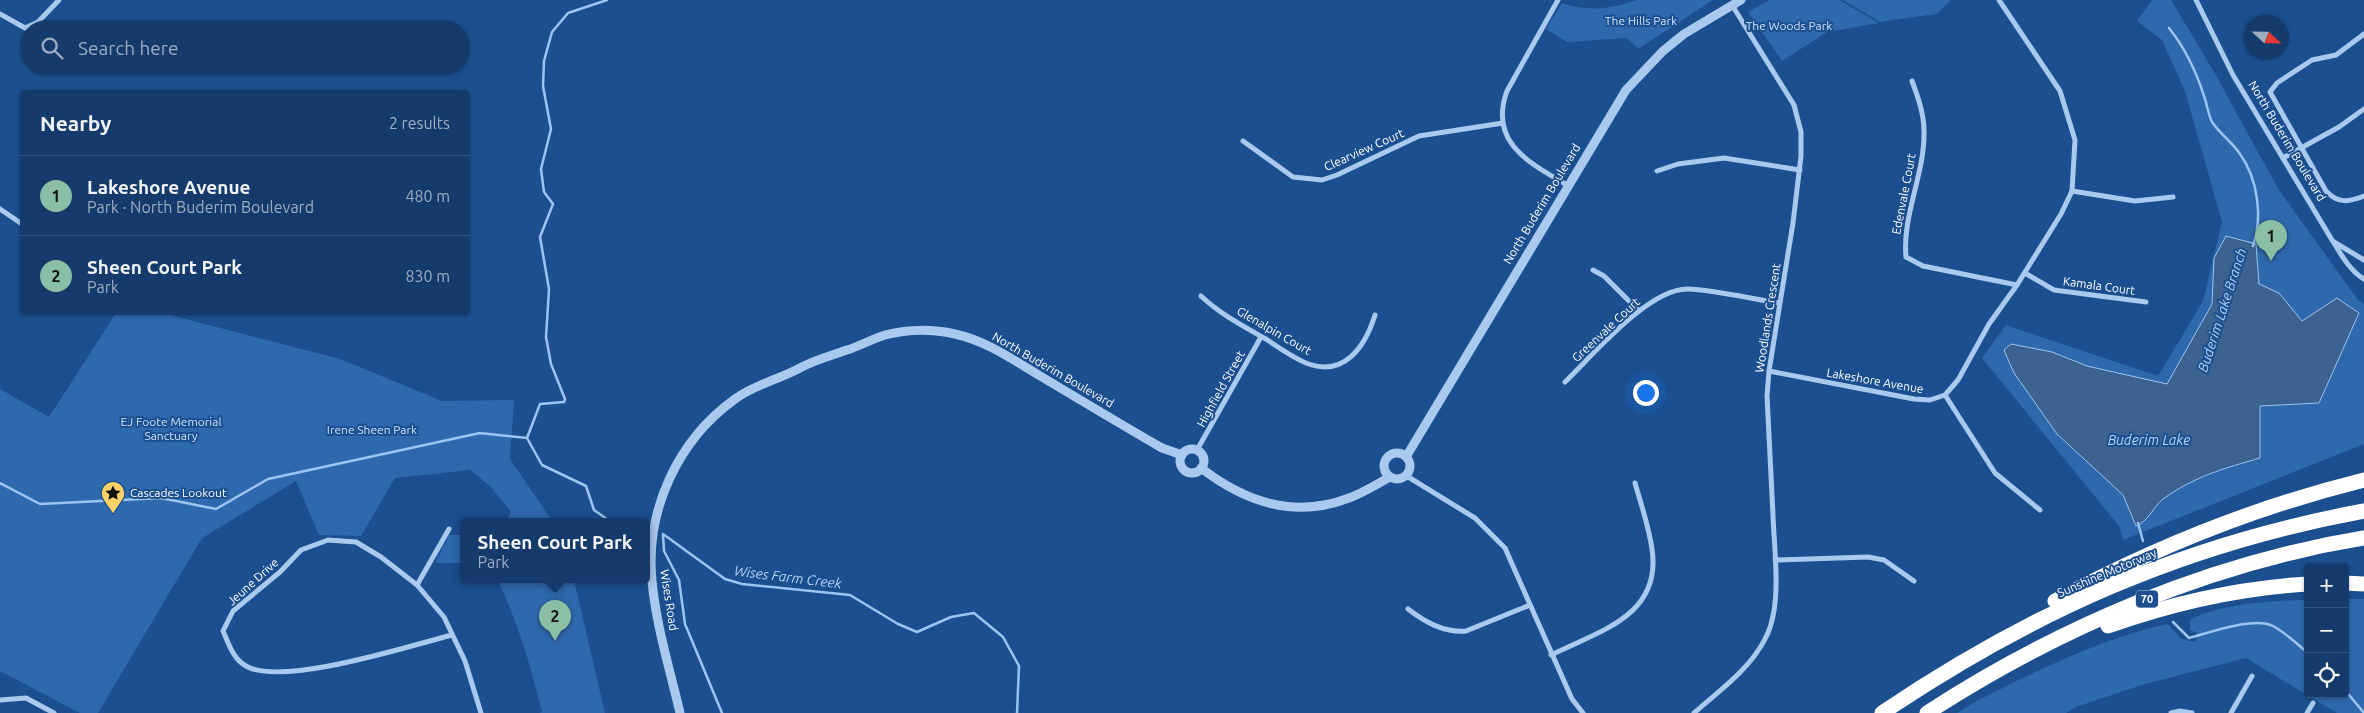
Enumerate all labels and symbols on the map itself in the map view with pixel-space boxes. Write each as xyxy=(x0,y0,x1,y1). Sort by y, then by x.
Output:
park label: The Hills Park xyxy=(1605,14,1677,27)
north arrow xyxy=(2244,15,2289,60)
park label: The Woods Park xyxy=(1746,19,1832,32)
street label: North Buderim Boulevard xyxy=(2246,78,2329,203)
street label: Clearview Court xyxy=(1322,126,1406,173)
street label: North Buderim Boulevard xyxy=(1500,141,1583,266)
street label: Edenvale Court xyxy=(1889,152,1918,235)
pin: 1 xyxy=(2255,220,2287,261)
water label: Buderim Lake Branch xyxy=(2194,246,2250,374)
street label: Woodlands Crescent xyxy=(1752,262,1783,374)
street label: Kamala Court xyxy=(2062,274,2136,297)
street label: Greenvale Court xyxy=(1569,295,1642,364)
street label: Glenalpin Court xyxy=(1235,304,1314,357)
street label: North Buderim Boulevard xyxy=(990,329,1116,410)
street label: Highfield Street xyxy=(1194,348,1247,429)
street label: Lakeshore Avenue xyxy=(1826,366,1925,395)
your location xyxy=(1633,380,1659,406)
park label: EJ Foote Memorial Sanctuary xyxy=(120,415,222,442)
park label: Irene Sheen Park xyxy=(327,423,417,436)
water label: Buderim Lake xyxy=(2108,432,2190,448)
place icon: Cascades Lookout xyxy=(100,480,126,514)
place label: Cascades Lookout xyxy=(130,486,227,499)
street label: Sunshine Motorway xyxy=(2055,546,2159,599)
street label: Jeune Drive xyxy=(225,555,281,608)
water label: Wises Farm Creek xyxy=(733,562,843,592)
street label: Wises Road xyxy=(658,568,681,631)
road number: 70 xyxy=(2136,590,2158,608)
pin: 2 xyxy=(539,600,571,641)

